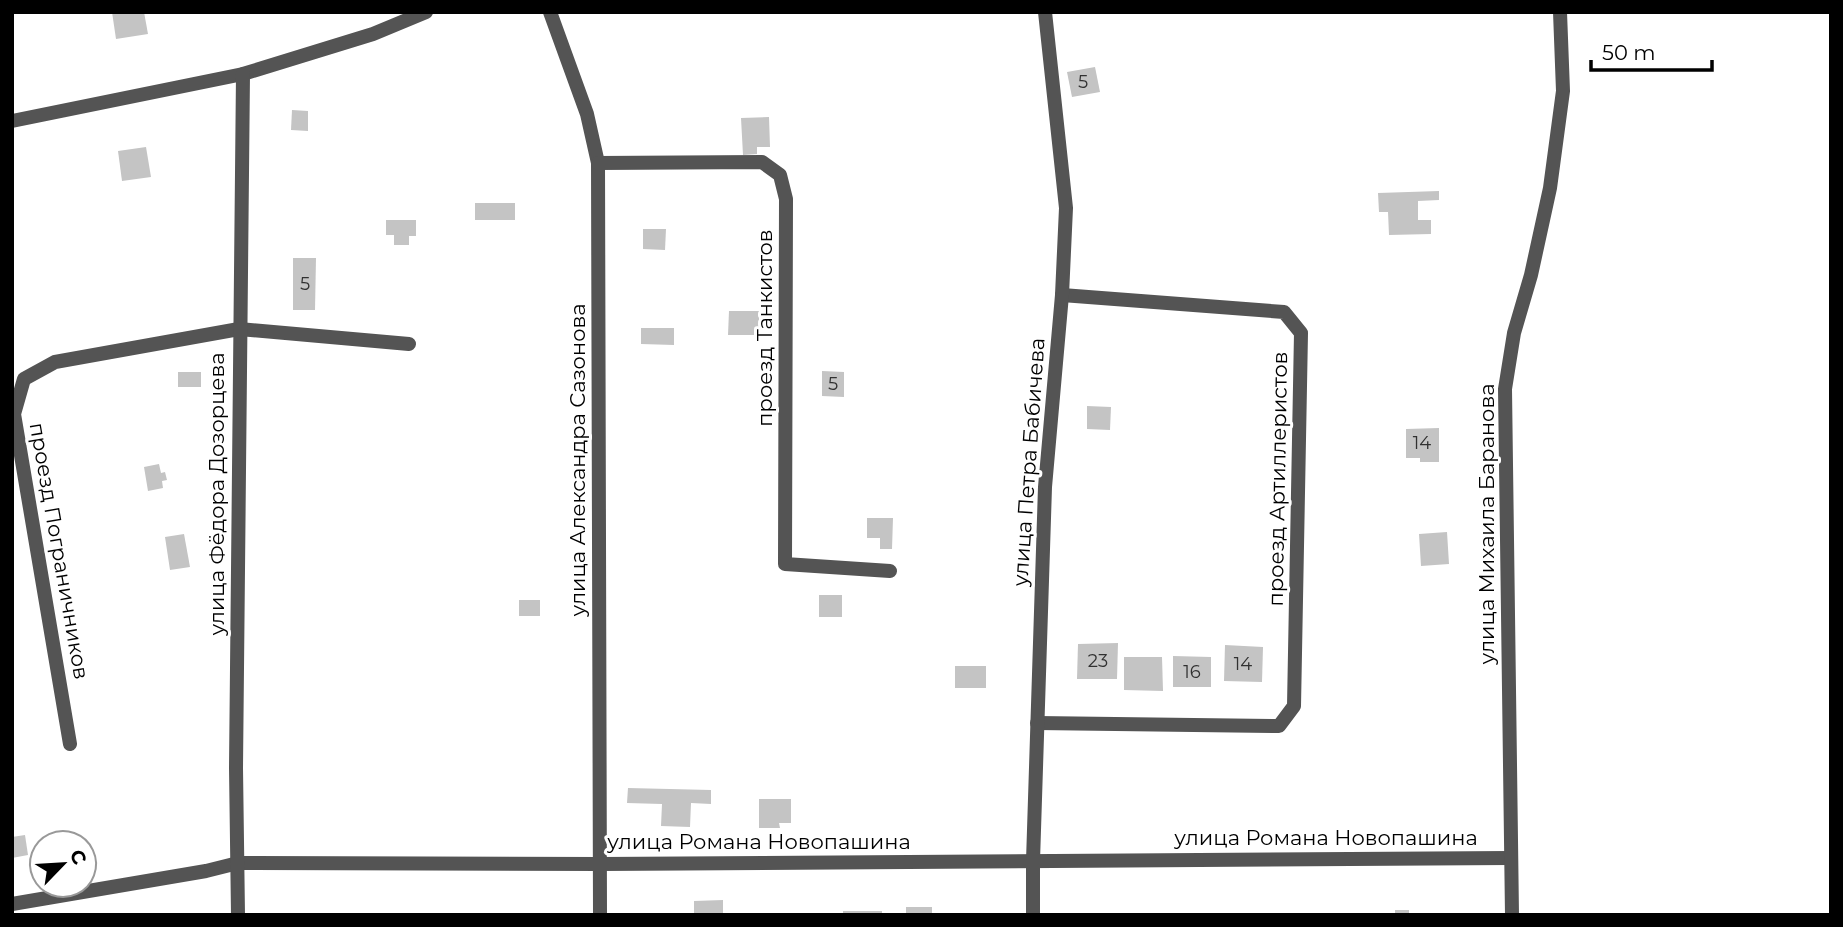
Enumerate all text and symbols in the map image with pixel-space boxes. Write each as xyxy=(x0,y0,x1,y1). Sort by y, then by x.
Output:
scale bar xyxy=(1591,28,1712,72)
text: 50 m xyxy=(1602,40,1656,65)
house number: 5 xyxy=(1078,71,1088,93)
street label: проезд Танкистов xyxy=(752,229,777,427)
house number: 5 xyxy=(300,273,310,295)
street label: улица Александра Сазонова xyxy=(565,304,590,618)
street label: улица Петра Бабичева xyxy=(1007,337,1050,588)
street label: проезд Артиллеристов xyxy=(1263,351,1292,607)
street label: улица Фёдора Дозорцева xyxy=(204,352,229,637)
house number: 5 xyxy=(828,373,838,395)
street label: улица Михаила Баранова xyxy=(1474,384,1499,665)
street label: проезд Пограничников xyxy=(25,421,94,681)
house number: 14 xyxy=(1413,432,1431,454)
house number: 23 xyxy=(1088,650,1108,672)
house number: 14 xyxy=(1234,653,1252,675)
house number: 16 xyxy=(1183,661,1201,683)
street label: улица Романа Новопашина xyxy=(1173,825,1478,850)
north arrow xyxy=(28,829,98,899)
street label: улица Романа Новопашина xyxy=(606,829,911,854)
text: С xyxy=(65,846,91,868)

